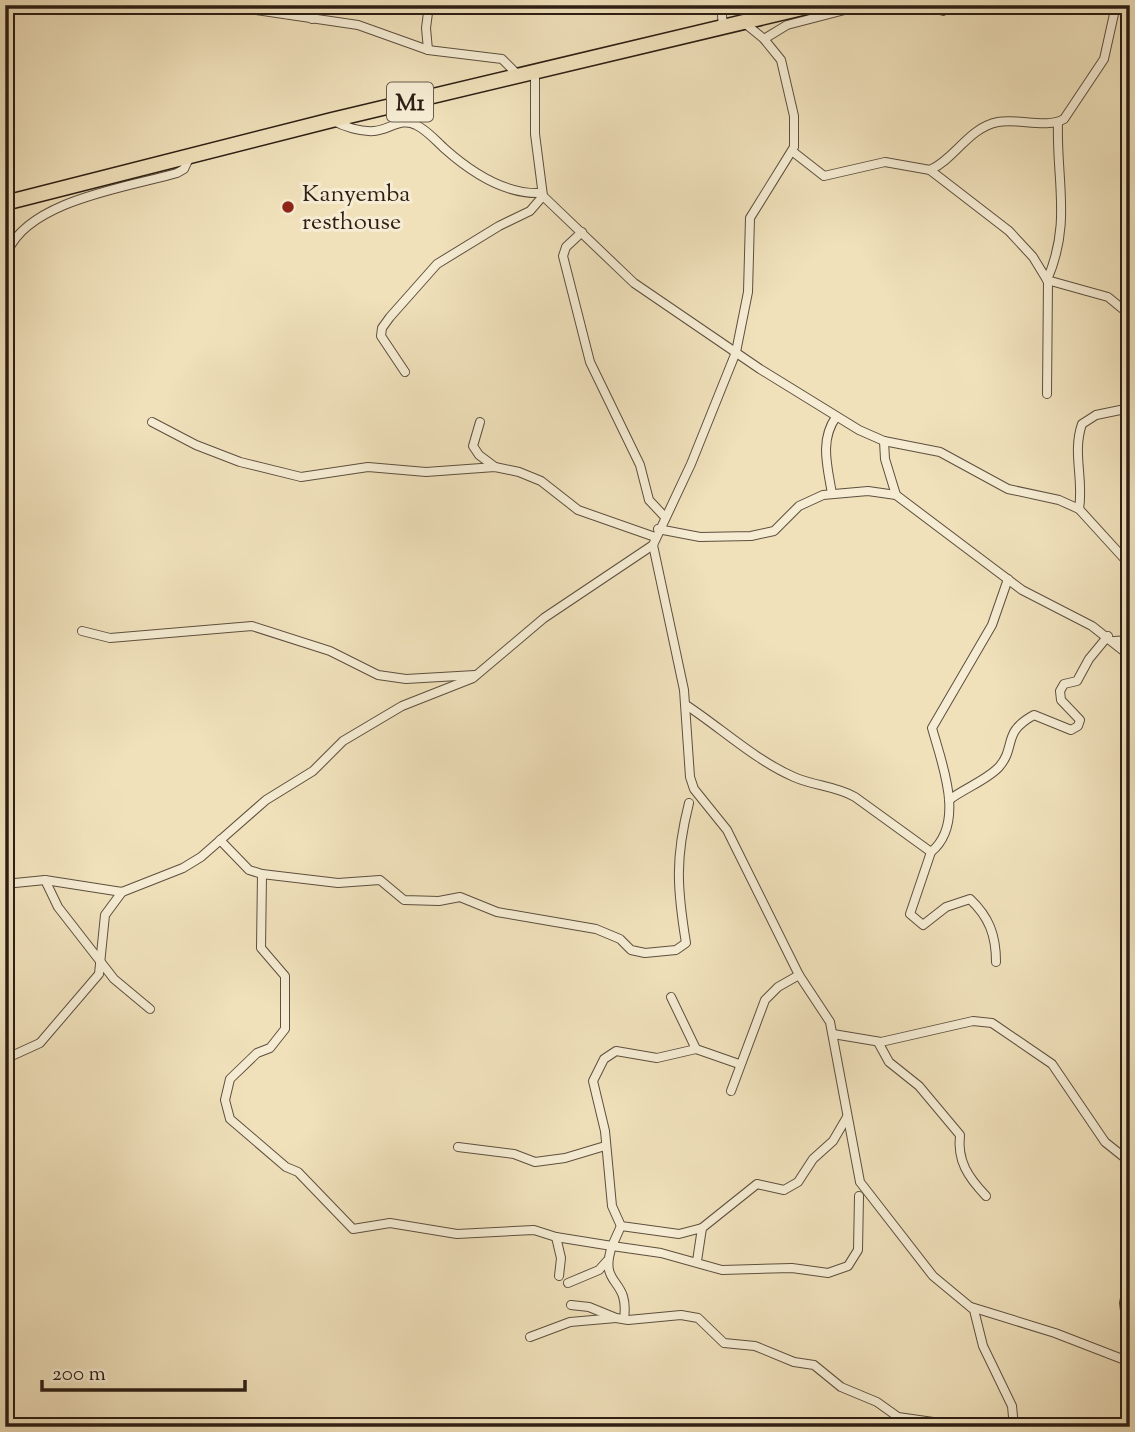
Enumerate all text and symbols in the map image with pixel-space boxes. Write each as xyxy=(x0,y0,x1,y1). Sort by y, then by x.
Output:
road number: M1 xyxy=(387,82,433,122)
place label: Kanyemba resthouse xyxy=(302,178,410,240)
marker: Kanyemba resthouse xyxy=(280,199,296,215)
scale bar xyxy=(42,1348,245,1392)
text: 200 m xyxy=(52,1360,106,1390)

